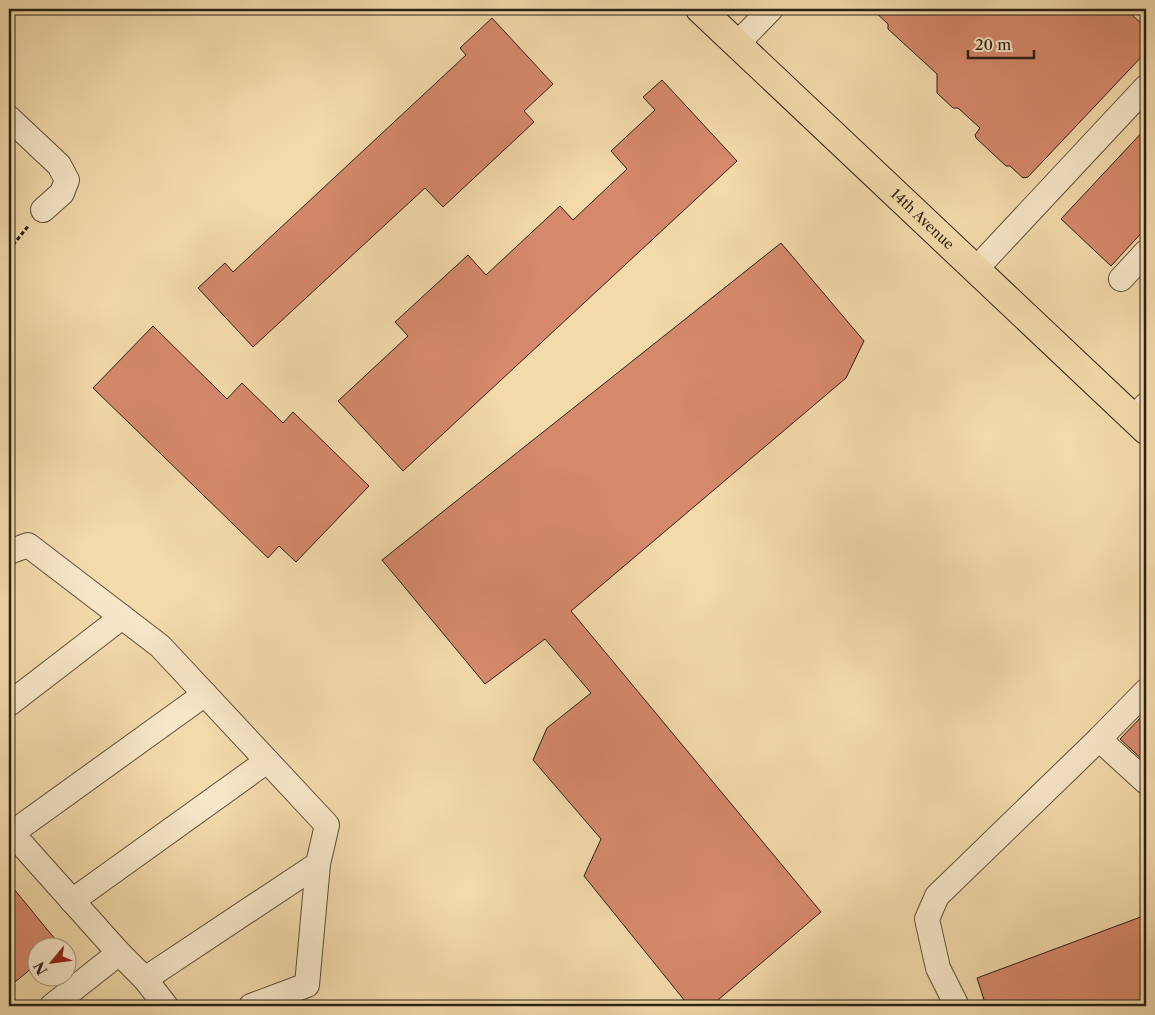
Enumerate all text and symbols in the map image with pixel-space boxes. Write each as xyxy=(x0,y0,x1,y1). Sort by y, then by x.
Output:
scale bar xyxy=(968,28,1034,60)
text: 20 m xyxy=(975,35,1011,54)
street label: 14th Avenue xyxy=(887,185,958,253)
north arrow xyxy=(28,938,78,988)
text: N xyxy=(30,959,51,978)

